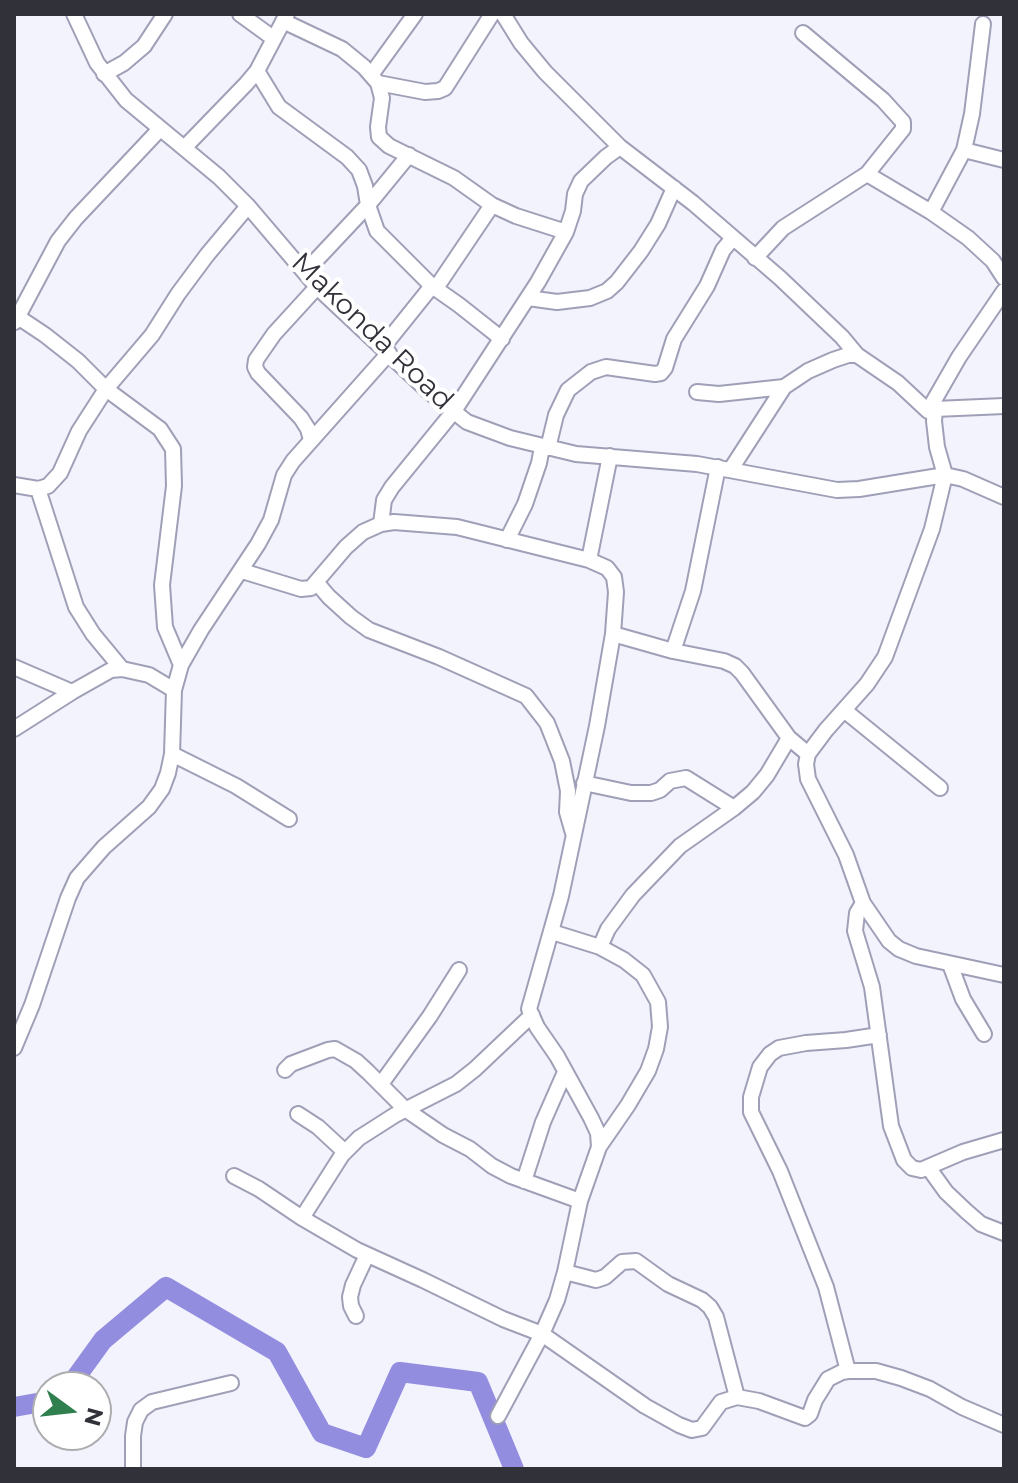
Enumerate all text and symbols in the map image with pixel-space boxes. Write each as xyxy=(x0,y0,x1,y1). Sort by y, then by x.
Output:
street label: Makonda Road xyxy=(284,246,460,418)
north arrow xyxy=(32,1371,112,1451)
text: N xyxy=(78,1405,109,1429)

